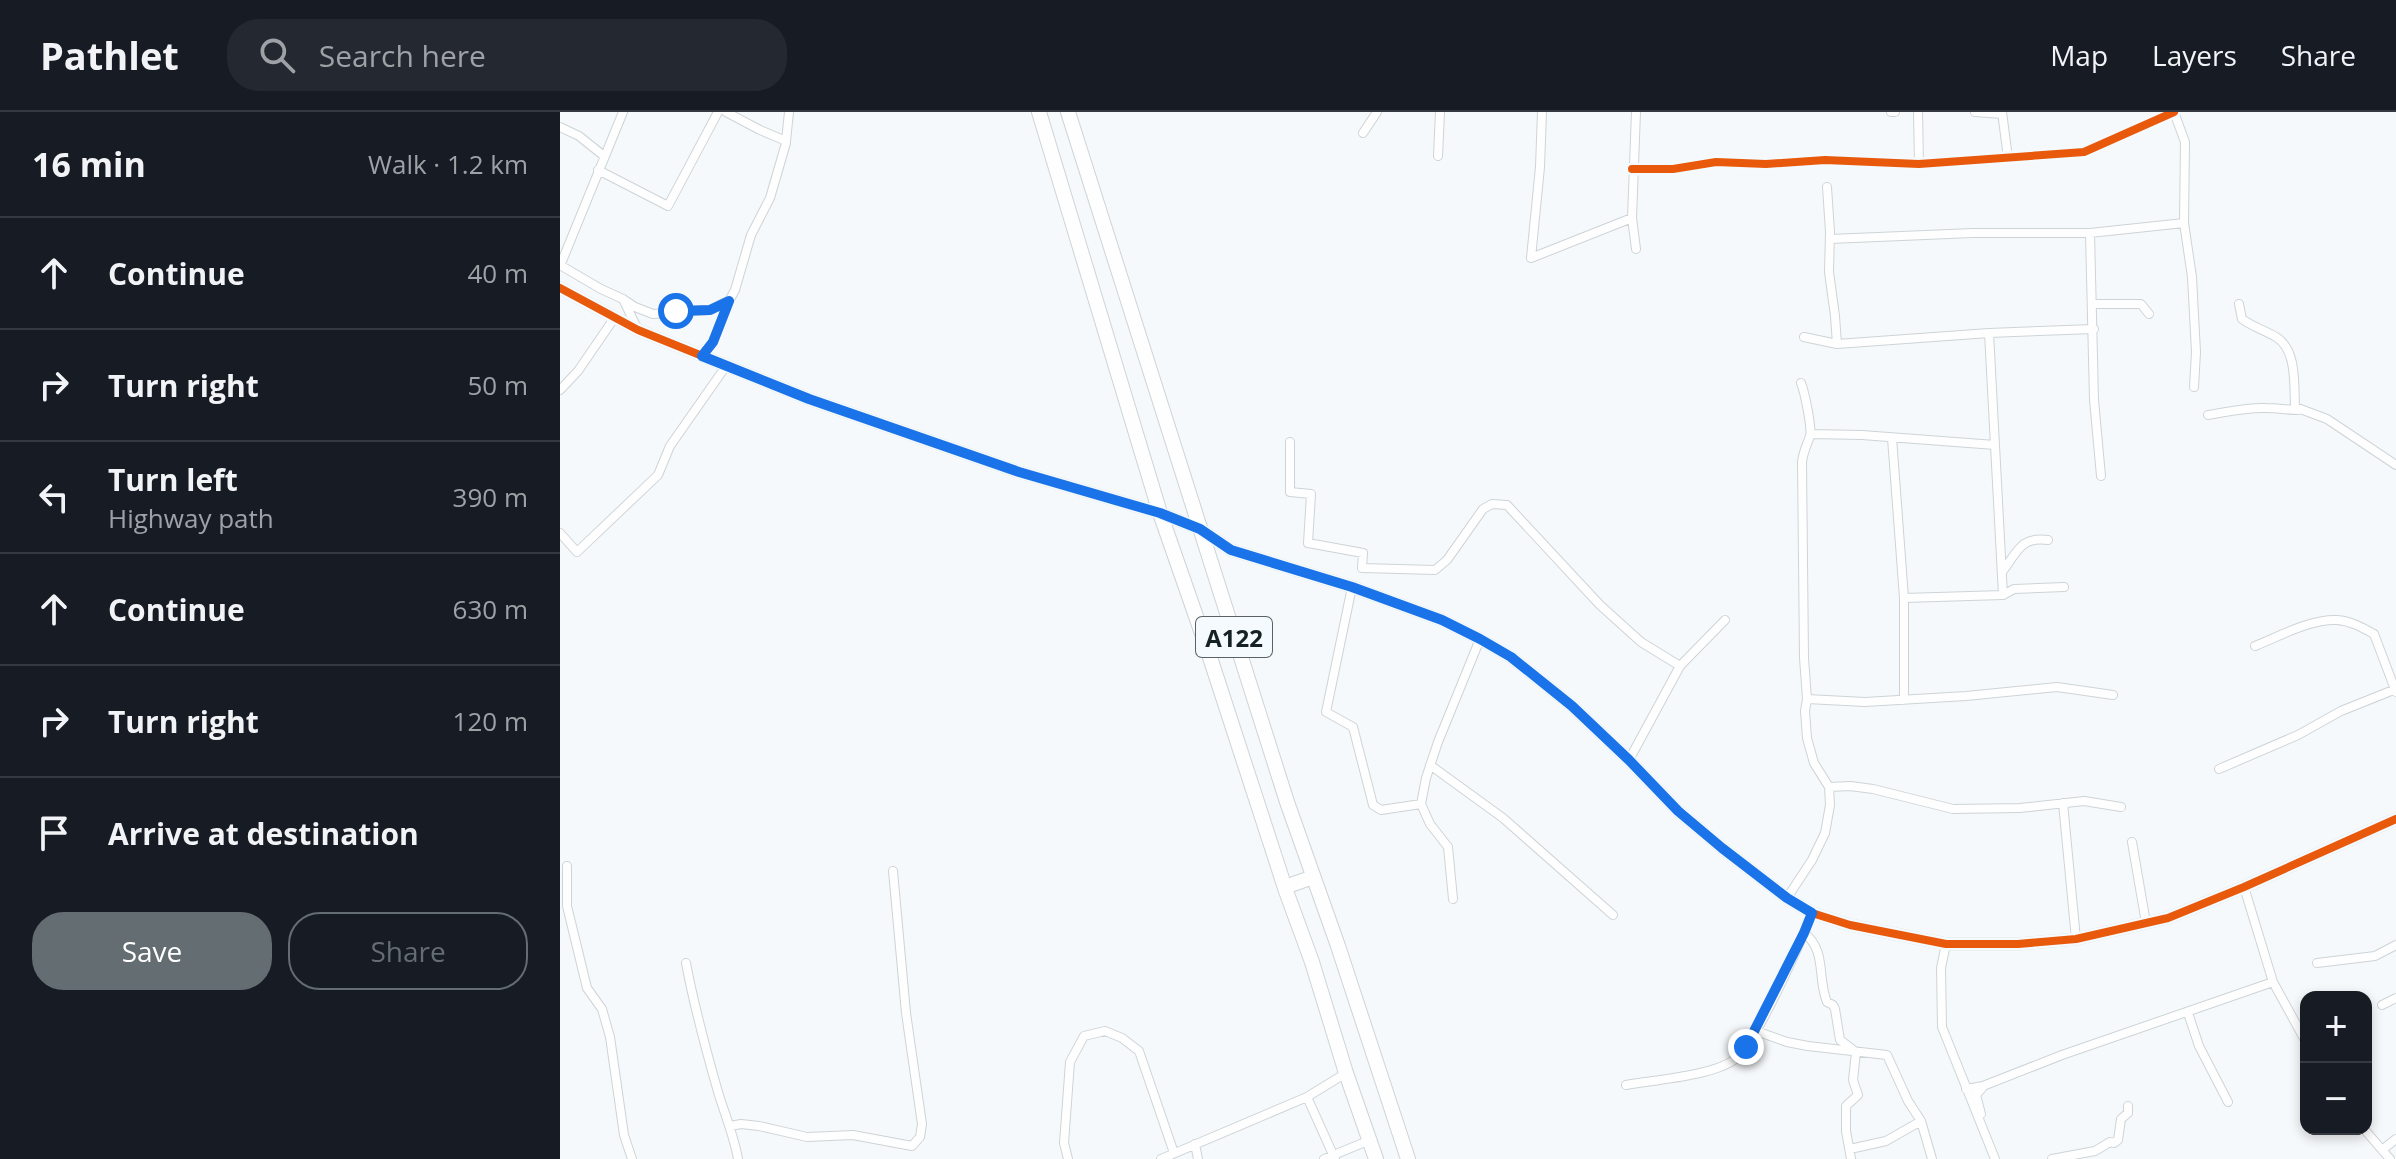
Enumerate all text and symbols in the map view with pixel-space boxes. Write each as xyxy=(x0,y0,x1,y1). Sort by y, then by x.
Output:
search box xyxy=(227,19,787,91)
text: Pathlet xyxy=(40,29,179,81)
icon: search xyxy=(255,33,299,77)
text: Search here xyxy=(319,35,486,76)
text: Map xyxy=(2050,36,2108,74)
text: Layers xyxy=(2152,36,2237,74)
text: Share xyxy=(2281,36,2356,74)
text: 16 min xyxy=(32,141,146,187)
text: Walk · 1.2 km xyxy=(368,146,528,182)
icon: ahead xyxy=(32,251,76,295)
text: Continue xyxy=(108,253,245,294)
text: 40 m xyxy=(467,255,528,291)
route start xyxy=(658,293,694,329)
icon: right xyxy=(32,363,76,407)
text: Turn right xyxy=(108,365,259,406)
text: 50 m xyxy=(467,367,528,403)
text: Turn left xyxy=(108,459,238,500)
icon: left xyxy=(32,475,76,519)
text: 390 m xyxy=(453,479,528,515)
text: Highway path xyxy=(108,500,274,536)
icon: ahead xyxy=(32,587,76,631)
text: Continue xyxy=(108,589,245,630)
text: 630 m xyxy=(453,591,528,627)
road number: A122 xyxy=(1196,617,1272,657)
icon: right xyxy=(32,699,76,743)
text: Turn right xyxy=(108,701,259,742)
text: 120 m xyxy=(453,703,528,739)
icon: arrive xyxy=(32,811,76,855)
text: Arrive at destination xyxy=(108,813,419,854)
button: Save xyxy=(32,912,272,990)
button: Share xyxy=(288,912,528,990)
map controls xyxy=(2300,991,2372,1135)
button: + xyxy=(2300,991,2372,1063)
route end xyxy=(1728,1029,1764,1065)
button: − xyxy=(2300,1063,2372,1135)

